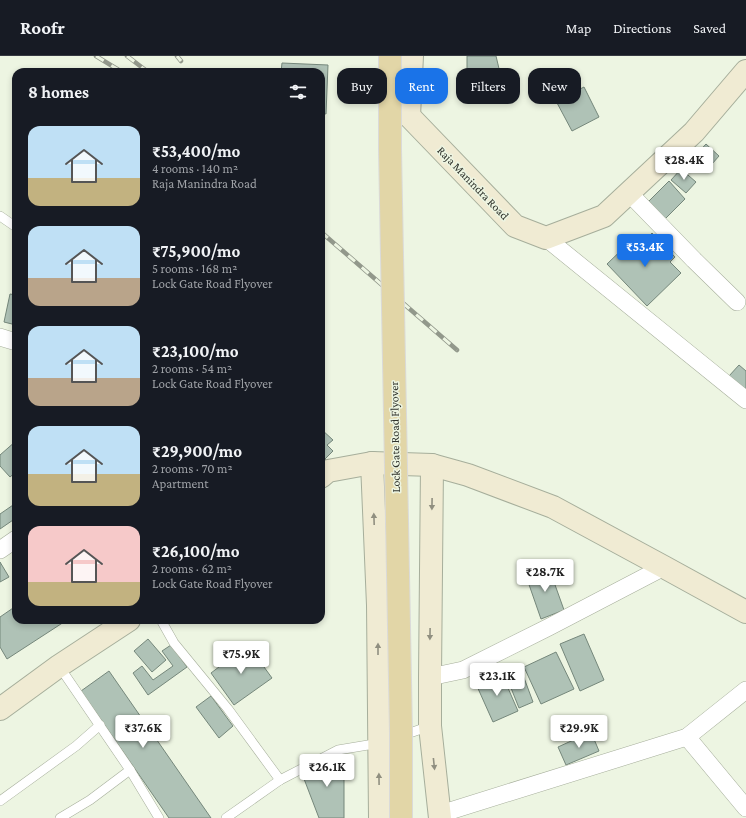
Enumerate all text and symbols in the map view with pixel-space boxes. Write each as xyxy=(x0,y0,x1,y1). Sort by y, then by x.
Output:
text: Roofr xyxy=(20,17,65,38)
text: Map xyxy=(566,20,591,36)
text: Directions xyxy=(613,20,671,36)
text: Saved xyxy=(693,20,726,36)
chip: Buy xyxy=(337,68,387,104)
chip: Rent xyxy=(395,68,448,104)
chip: Filters xyxy=(456,68,520,104)
chip: New xyxy=(528,68,581,104)
icon: filters xyxy=(287,81,309,103)
text: 8 homes xyxy=(28,83,89,102)
icon: home xyxy=(60,142,108,190)
text: ₹53,400/mo xyxy=(152,142,240,161)
street label: Raja Manindra Road xyxy=(434,143,512,223)
pin: ₹28.4K xyxy=(651,147,717,181)
text: ₹28.4K xyxy=(664,152,704,167)
text: 4 rooms · 140 m² xyxy=(152,161,238,176)
text: Raja Manindra Road xyxy=(152,176,257,191)
pin: ₹53.4K xyxy=(612,234,678,268)
text: ₹53.4K xyxy=(626,239,664,254)
icon: home xyxy=(60,242,108,290)
text: ₹75,900/mo xyxy=(152,242,240,261)
text: 5 rooms · 168 m² xyxy=(152,261,237,276)
text: Lock Gate Road Flyover xyxy=(152,276,273,291)
icon: home xyxy=(60,342,108,390)
text: ₹23,100/mo xyxy=(152,342,239,361)
text: 2 rooms · 54 m² xyxy=(152,361,232,376)
text: Lock Gate Road Flyover xyxy=(152,376,273,391)
street label: Lock Gate Road Flyover xyxy=(387,380,403,493)
icon: home xyxy=(60,442,108,490)
text: ₹29,900/mo xyxy=(152,442,242,461)
text: 2 rooms · 70 m² xyxy=(152,461,233,476)
text: Apartment xyxy=(152,476,209,491)
one-way arrow xyxy=(429,498,435,511)
one-way arrow xyxy=(371,512,377,525)
icon: home xyxy=(60,542,108,590)
text: ₹26,100/mo xyxy=(152,542,240,561)
pin: ₹28.7K xyxy=(512,559,578,593)
text: 2 rooms · 62 m² xyxy=(152,561,232,576)
text: ₹28.7K xyxy=(526,564,564,579)
text: Lock Gate Road Flyover xyxy=(152,576,273,591)
one-way arrow xyxy=(427,628,433,641)
pin: ₹75.9K xyxy=(208,641,274,675)
one-way arrow xyxy=(375,642,381,655)
text: ₹75.9K xyxy=(222,646,260,661)
pin: ₹23.1K xyxy=(464,663,530,697)
text: ₹23.1K xyxy=(479,668,515,683)
pin: ₹37.6K xyxy=(110,715,176,749)
pin: ₹29.9K xyxy=(546,715,612,749)
text: ₹37.6K xyxy=(124,720,162,735)
text: ₹29.9K xyxy=(559,720,599,735)
pin: ₹26.1K xyxy=(294,754,360,788)
one-way arrow xyxy=(431,758,438,770)
text: ₹26.1K xyxy=(308,759,346,774)
one-way arrow xyxy=(376,772,382,785)

